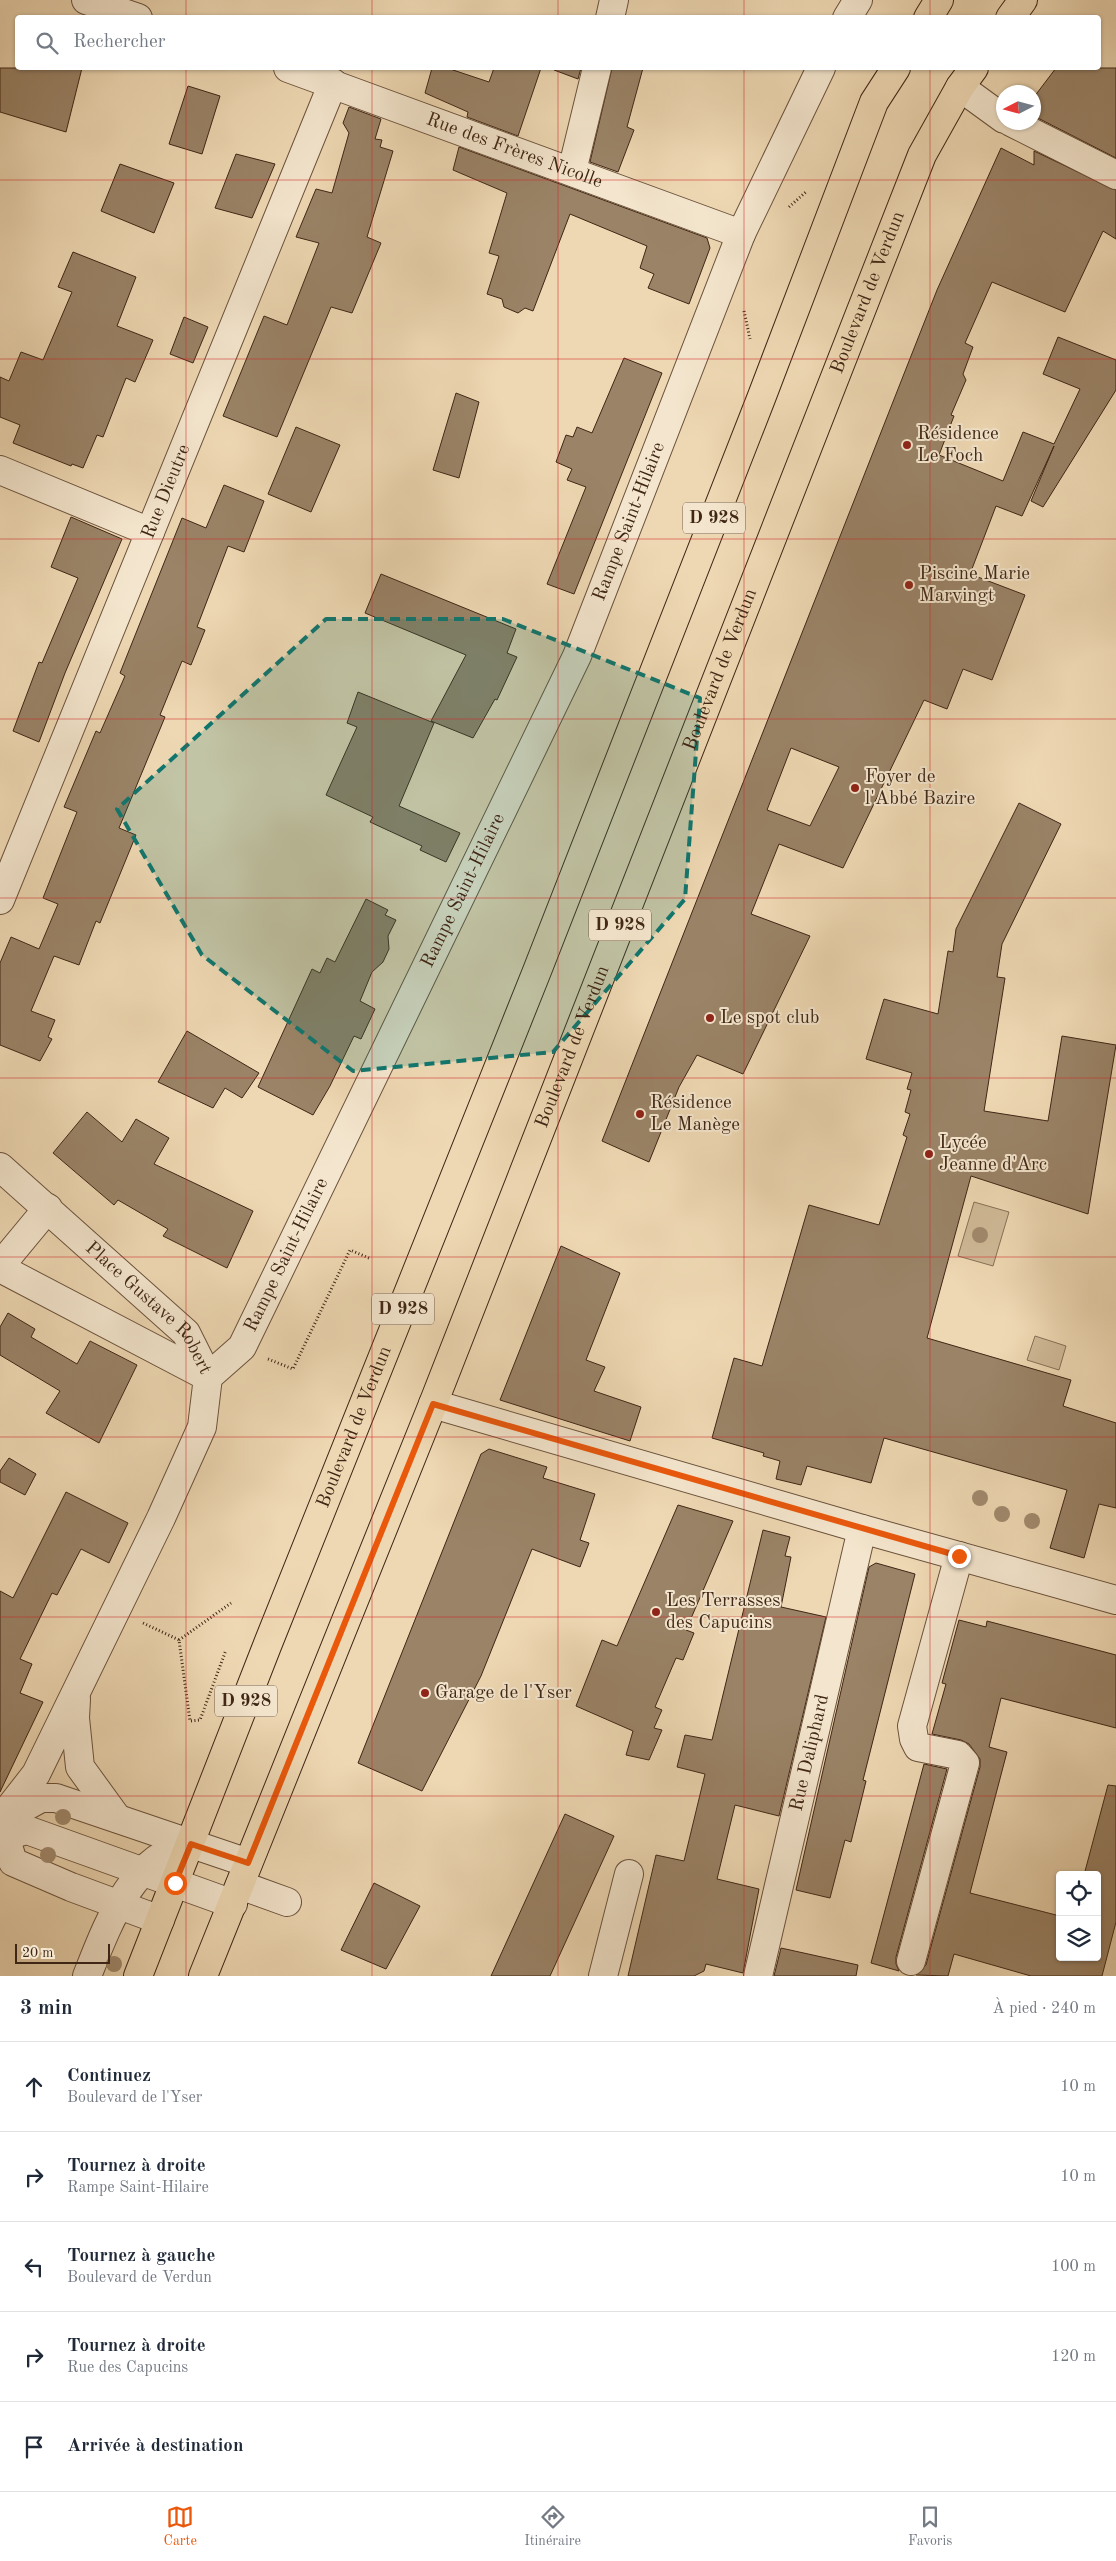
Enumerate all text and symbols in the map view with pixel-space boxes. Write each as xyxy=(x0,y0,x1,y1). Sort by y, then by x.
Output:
search box xyxy=(15,15,1101,70)
icon: search xyxy=(33,29,61,57)
text: Rechercher xyxy=(73,33,166,52)
north arrow xyxy=(996,85,1041,130)
street label: Rue des Frères Nicolle xyxy=(424,110,605,192)
street label: Boulevard de Verdun xyxy=(828,209,908,376)
place label: Résidence Le Foch xyxy=(917,425,999,466)
marker: Résidence Le Foch xyxy=(901,439,913,451)
street label: Rampe Saint-Hilaire xyxy=(590,440,669,604)
street label: Rue Dieutre xyxy=(139,442,194,541)
road number: D 928 xyxy=(683,502,745,534)
place label: Piscine Marie Marvingt xyxy=(919,565,1030,606)
marker: Piscine Marie Marvingt xyxy=(903,579,915,591)
street label: Boulevard de Verdun xyxy=(680,586,761,753)
place label: Foyer de l'Abbé Bazire xyxy=(865,768,975,809)
marker: Foyer de l'Abbé Bazire xyxy=(849,782,861,794)
street label: Rampe Saint-Hilaire xyxy=(418,811,509,971)
road number: D 928 xyxy=(589,910,651,940)
street label: Boulevard de Verdun xyxy=(533,963,613,1131)
place label: Le spot club xyxy=(720,1009,820,1028)
marker: Le spot club xyxy=(704,1012,716,1024)
place label: Résidence Le Manège xyxy=(650,1094,740,1135)
marker: Résidence Le Manège xyxy=(634,1108,646,1120)
place label: Lycée Jeanne d'Arc xyxy=(939,1134,1047,1175)
marker: Lycée Jeanne d'Arc xyxy=(923,1148,935,1160)
street label: Rampe Saint-Hilaire xyxy=(241,1175,332,1335)
street label: Place Gustave Robert xyxy=(81,1238,215,1377)
road number: D 928 xyxy=(372,1294,434,1325)
street label: Boulevard de Verdun xyxy=(314,1344,395,1511)
route end xyxy=(948,1545,971,1568)
place label: Les Terrasses des Capucins xyxy=(666,1592,781,1633)
marker: Les Terrasses des Capucins xyxy=(650,1606,662,1618)
place label: Garage de l'Yser xyxy=(435,1684,572,1703)
road number: D 928 xyxy=(215,1685,277,1716)
marker: Garage de l'Yser xyxy=(419,1687,431,1699)
street label: Rue Daliphard xyxy=(787,1692,833,1813)
map controls xyxy=(1056,1871,1101,1961)
button: locate xyxy=(1056,1871,1101,1916)
route start xyxy=(164,1872,187,1895)
button: layers xyxy=(1056,1916,1101,1961)
scale bar xyxy=(15,1941,110,1964)
text: 20 m xyxy=(22,1946,53,1960)
text: 3 min xyxy=(20,1998,73,2019)
text: À pied · 240 m xyxy=(993,2001,1096,2017)
text: Continuez xyxy=(67,2067,151,2086)
icon: ahead xyxy=(20,2073,48,2101)
text: 10 m xyxy=(1060,2079,1096,2095)
text: Boulevard de l'Yser xyxy=(67,2090,202,2106)
text: Tournez à droite xyxy=(67,2157,206,2176)
icon: right xyxy=(20,2163,48,2191)
text: 10 m xyxy=(1060,2169,1096,2185)
text: Rampe Saint-Hilaire xyxy=(67,2180,209,2196)
text: Tournez à gauche xyxy=(67,2247,215,2266)
icon: left xyxy=(20,2253,48,2281)
text: 100 m xyxy=(1051,2259,1096,2275)
text: Boulevard de Verdun xyxy=(67,2270,212,2286)
text: Tournez à droite xyxy=(67,2337,206,2356)
icon: right xyxy=(20,2343,48,2371)
text: 120 m xyxy=(1051,2349,1096,2365)
text: Rue des Capucins xyxy=(67,2360,188,2376)
icon: arrive xyxy=(20,2433,48,2461)
text: Arrivée à destination xyxy=(67,2437,243,2456)
tab: Carte xyxy=(164,2503,197,2550)
tab: Itinéraire xyxy=(524,2503,581,2550)
tab: Favoris xyxy=(908,2503,952,2550)

